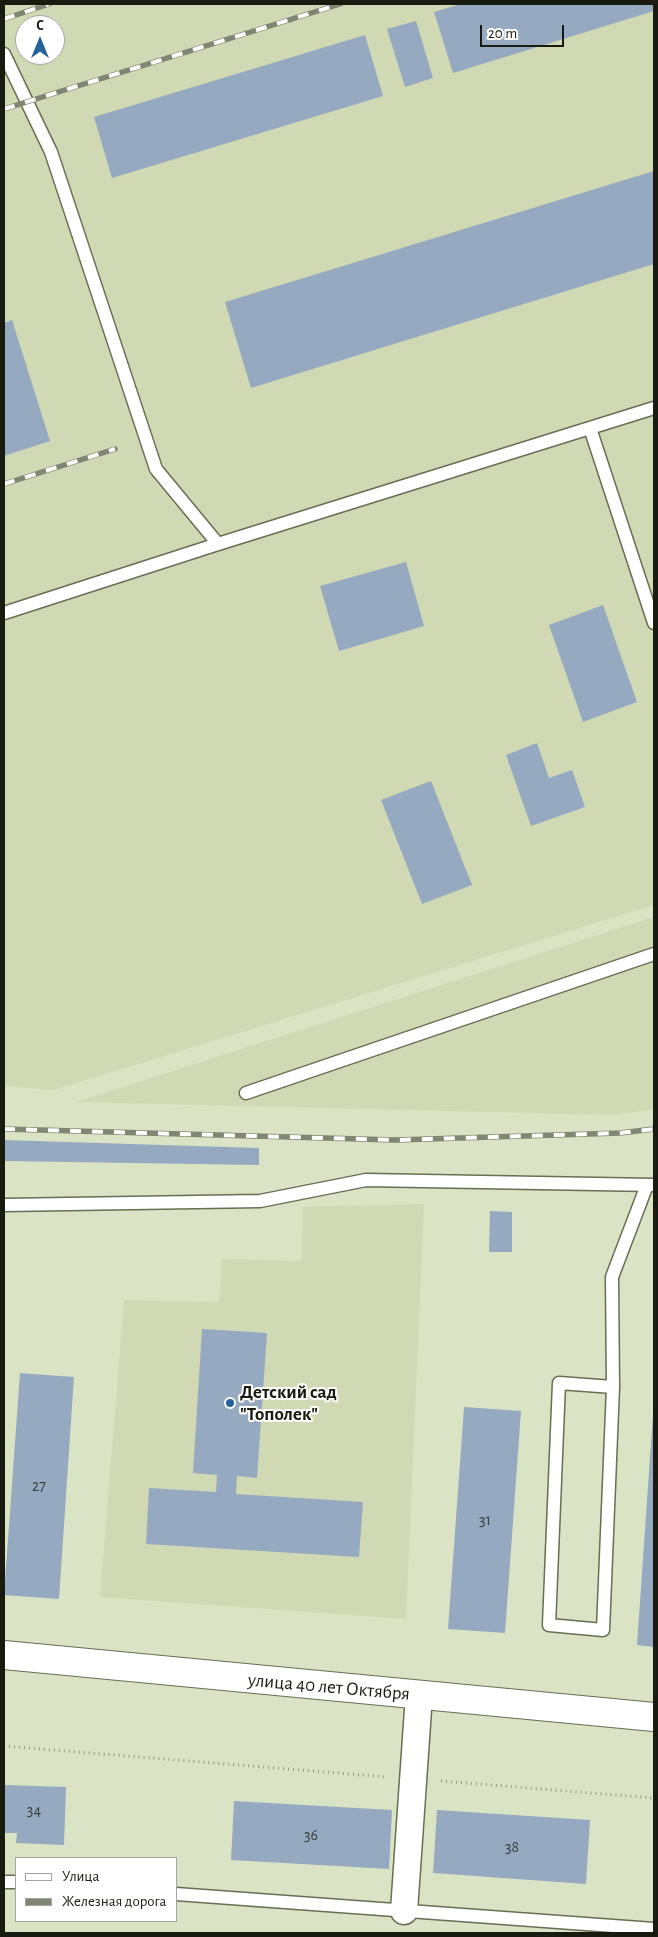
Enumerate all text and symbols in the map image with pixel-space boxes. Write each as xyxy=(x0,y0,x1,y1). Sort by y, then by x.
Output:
north arrow xyxy=(15,15,65,65)
scale bar xyxy=(483,15,567,47)
text: С xyxy=(36,19,44,33)
text: 20 m xyxy=(488,26,517,41)
place label: Детский сад "Тополек" xyxy=(240,1381,337,1425)
marker: Детский сад "Тополек" xyxy=(224,1397,236,1409)
house number: 27 xyxy=(32,1476,46,1496)
house number: 31 xyxy=(479,1510,491,1530)
street label: улица 40 лет Октября xyxy=(247,1669,411,1705)
house number: 34 xyxy=(27,1800,41,1820)
house number: 36 xyxy=(304,1825,318,1845)
house number: 38 xyxy=(505,1837,519,1857)
legend xyxy=(15,1857,178,1922)
text: Улица xyxy=(62,1869,99,1884)
text: Железная дорога xyxy=(62,1894,166,1909)

